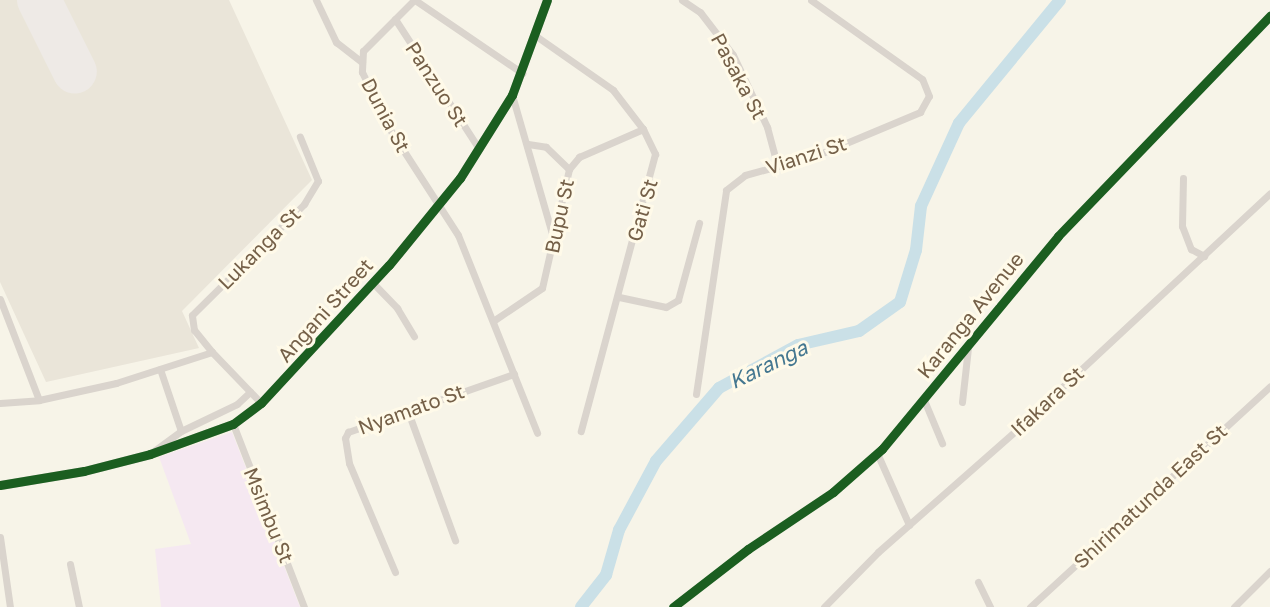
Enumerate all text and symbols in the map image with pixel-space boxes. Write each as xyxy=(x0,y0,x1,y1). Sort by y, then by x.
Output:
street label: Pasaka St xyxy=(706,29,772,123)
street label: Panzuo St xyxy=(401,37,473,131)
street label: Dunia St xyxy=(357,74,415,156)
street label: Vianzi St xyxy=(763,131,849,179)
street label: Gati St xyxy=(622,176,662,244)
street label: Bupu St xyxy=(539,177,579,255)
street label: Lukanga St xyxy=(213,202,305,294)
street label: Karanga Avenue xyxy=(912,247,1028,383)
street label: Angani Street xyxy=(272,253,378,367)
water label: Karanga xyxy=(725,334,811,394)
street label: Ifakara St xyxy=(1005,361,1089,441)
street label: Nyamato St xyxy=(355,379,467,439)
street label: Shirimatunda East St xyxy=(1068,419,1232,573)
street label: Msimbu St xyxy=(239,464,299,566)

